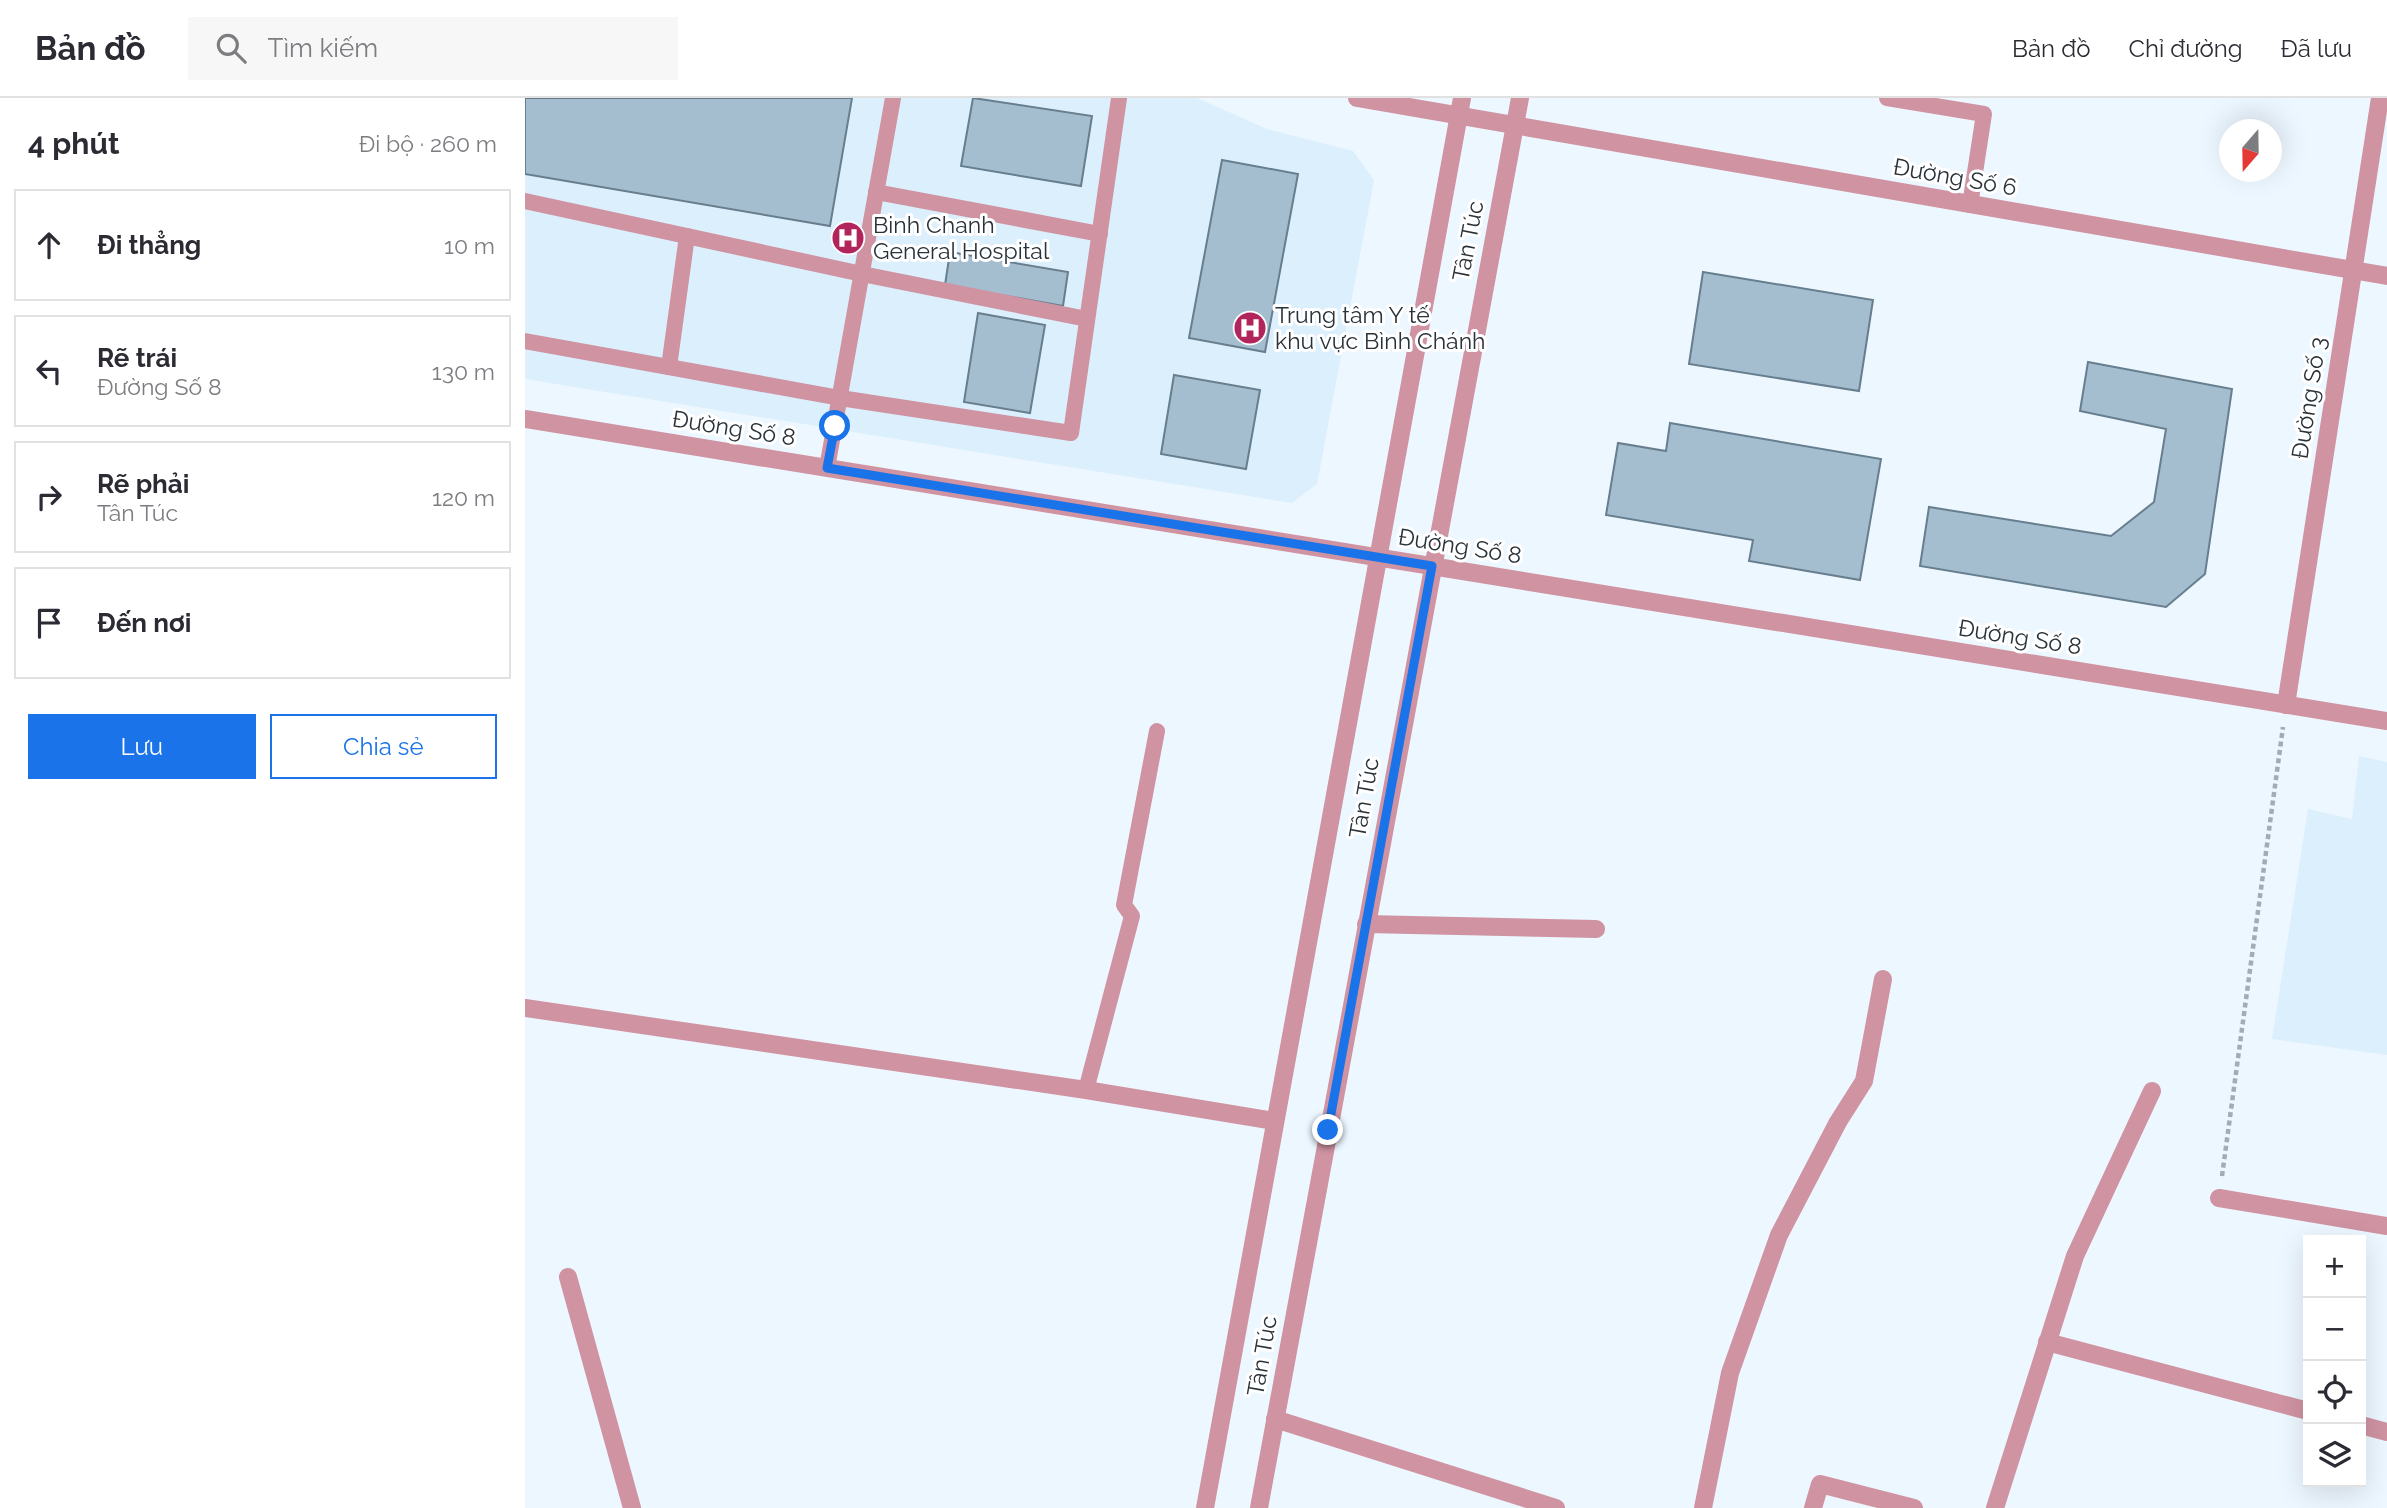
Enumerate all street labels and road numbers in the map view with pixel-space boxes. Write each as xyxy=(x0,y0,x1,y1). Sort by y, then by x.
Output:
street label: Đường Số 6 xyxy=(1891,152,2019,201)
street label: Tân Túc xyxy=(1447,198,1489,283)
street label: Đường Số 3 xyxy=(2286,335,2331,461)
street label: Đường Số 8 xyxy=(670,404,798,451)
street label: Đường Số 8 xyxy=(1396,522,1524,569)
street label: Đường Số 8 xyxy=(1956,613,2084,660)
street label: Tân Túc xyxy=(1343,756,1384,840)
street label: Tân Túc xyxy=(1241,1314,1282,1398)

